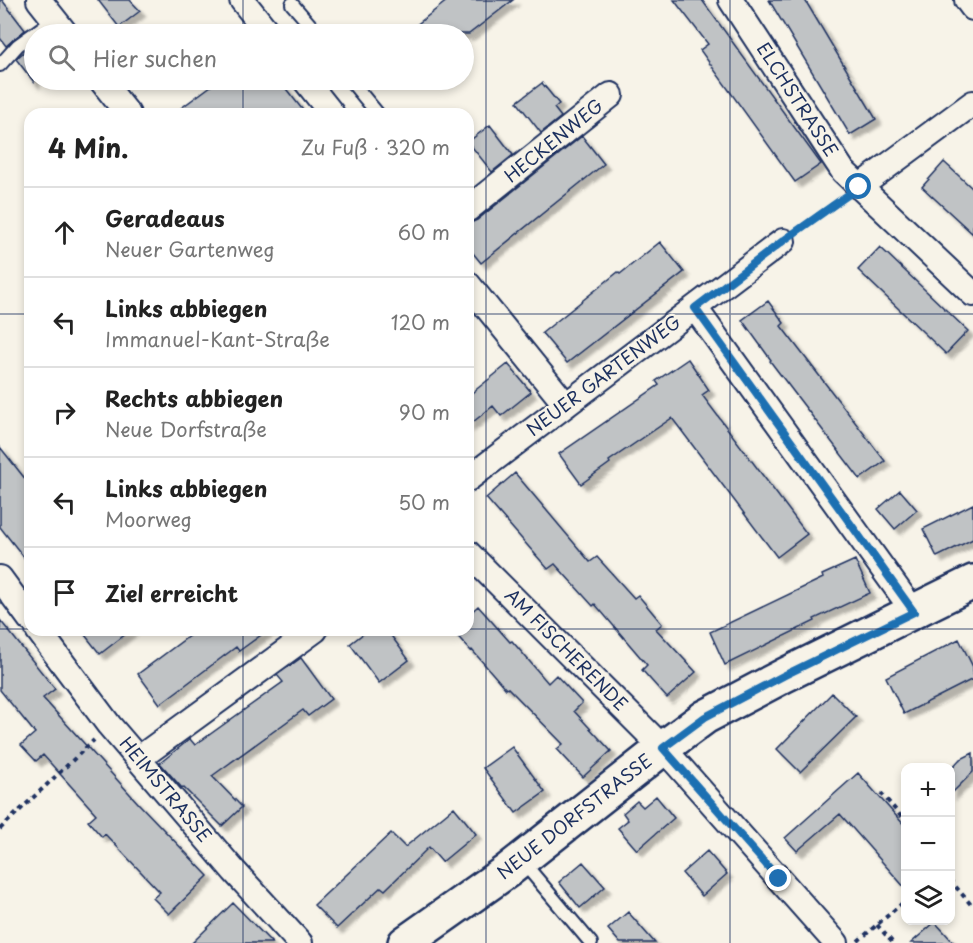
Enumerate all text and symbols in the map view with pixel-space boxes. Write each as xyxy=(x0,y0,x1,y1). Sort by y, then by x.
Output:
search box xyxy=(24,24,474,90)
street label: ELCHSTRASSE xyxy=(751,37,845,162)
icon: search xyxy=(45,41,78,74)
text: Hier suchen xyxy=(93,41,217,74)
street label: HECKENWEG xyxy=(498,91,608,188)
text: 4 Min. xyxy=(48,128,128,167)
text: Zu Fuß · 320 m xyxy=(301,132,450,162)
route start xyxy=(845,173,871,199)
text: Geradeaus xyxy=(105,201,225,234)
icon: ahead xyxy=(48,216,81,249)
text: 60 m xyxy=(398,217,450,247)
text: Neuer Gartenweg xyxy=(105,234,275,264)
text: Links abbiegen xyxy=(105,291,267,324)
icon: left xyxy=(48,306,81,339)
text: 120 m xyxy=(391,307,450,337)
street label: NEUER GARTENWEG xyxy=(520,308,686,442)
text: Immanuel-Kant-Straße xyxy=(105,324,330,354)
text: Rechts abbiegen xyxy=(105,381,283,414)
icon: right xyxy=(48,396,81,429)
text: 90 m xyxy=(399,397,450,427)
text: Neue Dorfstraße xyxy=(105,414,267,444)
text: Links abbiegen xyxy=(105,471,267,504)
icon: left xyxy=(48,486,81,519)
text: 50 m xyxy=(398,487,450,517)
text: Moorweg xyxy=(105,504,192,534)
icon: arrive xyxy=(48,576,81,609)
text: Ziel erreicht xyxy=(105,576,238,609)
street label: AM FISCHERENDE xyxy=(499,581,635,717)
street label: HEIMSTRASSE xyxy=(114,730,218,848)
street label: NEUE DORFSTRASSE xyxy=(491,747,657,885)
map controls xyxy=(901,763,955,925)
button: + xyxy=(901,763,955,817)
button: − xyxy=(901,817,955,871)
route end xyxy=(765,865,791,891)
button: layers xyxy=(901,871,955,925)

